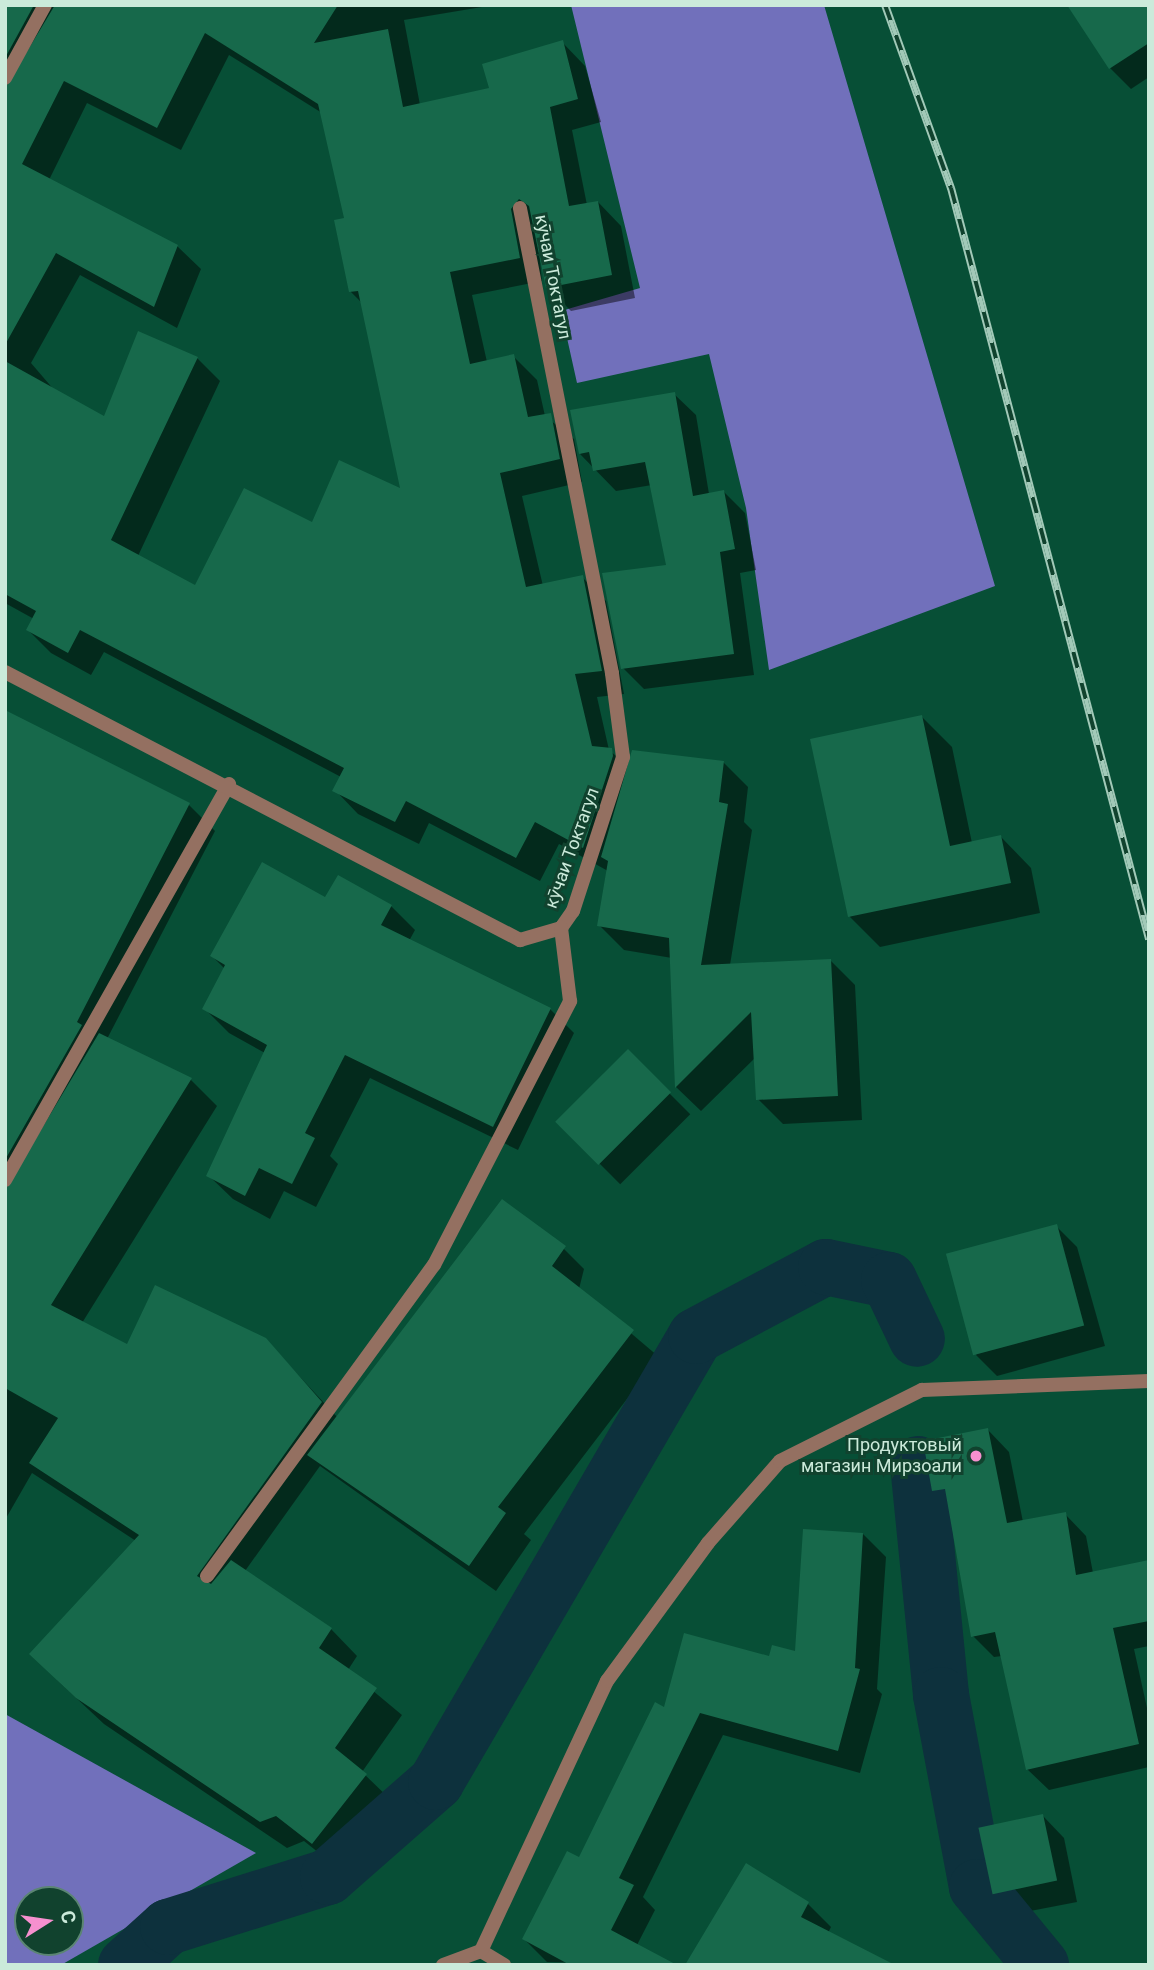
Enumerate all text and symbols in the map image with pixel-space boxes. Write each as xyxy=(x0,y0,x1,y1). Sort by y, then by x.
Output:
street label: кӯчаи Токтагул xyxy=(530,213,576,341)
street label: кӯчаи Токтагул xyxy=(540,785,604,911)
place label: Продуктовый магазин Мирзоали xyxy=(801,1435,962,1478)
marker: Продуктовый магазин Мирзоали xyxy=(968,1448,984,1464)
north arrow xyxy=(14,1886,84,1956)
text: С xyxy=(56,1908,81,1925)

